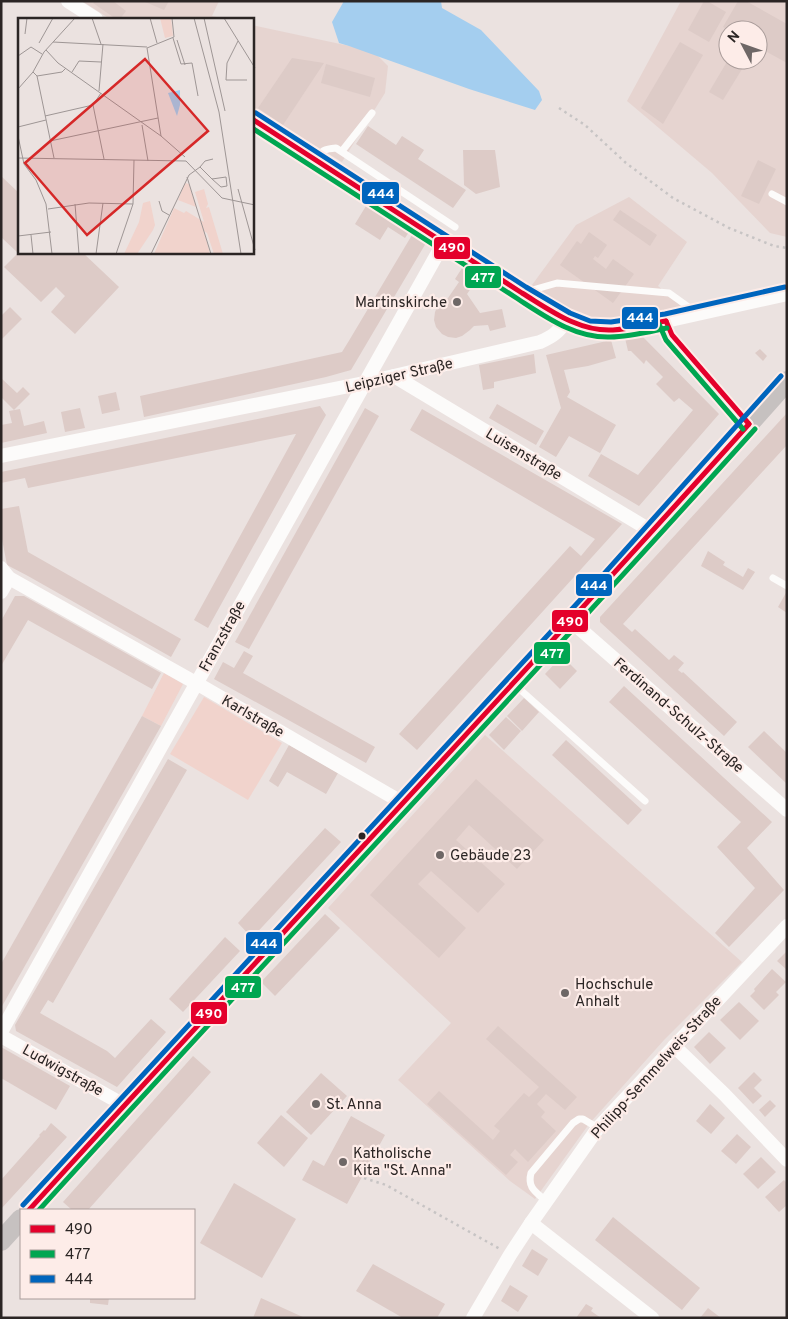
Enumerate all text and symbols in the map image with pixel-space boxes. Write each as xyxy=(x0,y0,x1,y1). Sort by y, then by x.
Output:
inset map xyxy=(18,18,254,254)
north arrow xyxy=(718,20,768,70)
text: N xyxy=(725,28,744,47)
line badge: 444 xyxy=(361,181,400,205)
text: 444 xyxy=(368,186,395,203)
line badge: 490 xyxy=(433,236,471,260)
text: 490 xyxy=(439,240,465,257)
line badge: 477 xyxy=(464,265,502,289)
text: 477 xyxy=(471,270,495,287)
place label: Martinskirche xyxy=(355,294,447,313)
marker: Martinskirche xyxy=(451,296,463,308)
line badge: 444 xyxy=(621,306,659,330)
text: 444 xyxy=(627,310,654,327)
street label: Leipziger Straße xyxy=(344,355,455,398)
street label: Luisenstraße xyxy=(482,425,565,486)
line badge: 444 xyxy=(575,573,613,597)
text: 444 xyxy=(581,578,608,595)
street label: Franzstraße xyxy=(196,598,251,676)
line badge: 490 xyxy=(551,609,589,633)
text: 490 xyxy=(557,614,583,631)
line badge: 477 xyxy=(533,641,571,665)
text: 477 xyxy=(540,646,564,663)
street label: Ferdinand-Schulz-Straße xyxy=(609,654,747,778)
street label: Karlstraße xyxy=(218,692,287,743)
unlabelled marker xyxy=(357,831,367,841)
place label: Gebäude 23 xyxy=(450,847,531,866)
marker: Gebäude 23 xyxy=(434,849,446,861)
line badge: 444 xyxy=(245,931,283,955)
text: 444 xyxy=(251,936,278,953)
line badge: 477 xyxy=(224,975,262,999)
place label: Hochschule Anhalt xyxy=(575,976,653,1012)
text: 477 xyxy=(231,980,255,997)
marker: Hochschule Anhalt xyxy=(559,987,571,999)
street label: Philipp-Semmelweis-Straße xyxy=(588,993,726,1143)
line badge: 490 xyxy=(190,1001,228,1025)
text: 490 xyxy=(196,1006,222,1023)
street label: Ludwigstraße xyxy=(18,1041,106,1101)
place label: St. Anna xyxy=(326,1096,382,1115)
marker: St. Anna xyxy=(310,1098,322,1110)
place label: Katholische Kita "St. Anna" xyxy=(353,1145,451,1181)
marker: Katholische Kita "St. Anna" xyxy=(337,1156,349,1168)
legend xyxy=(20,1209,195,1299)
text: 490 xyxy=(65,1221,93,1240)
text: 477 xyxy=(65,1246,91,1265)
text: 444 xyxy=(65,1271,93,1290)

